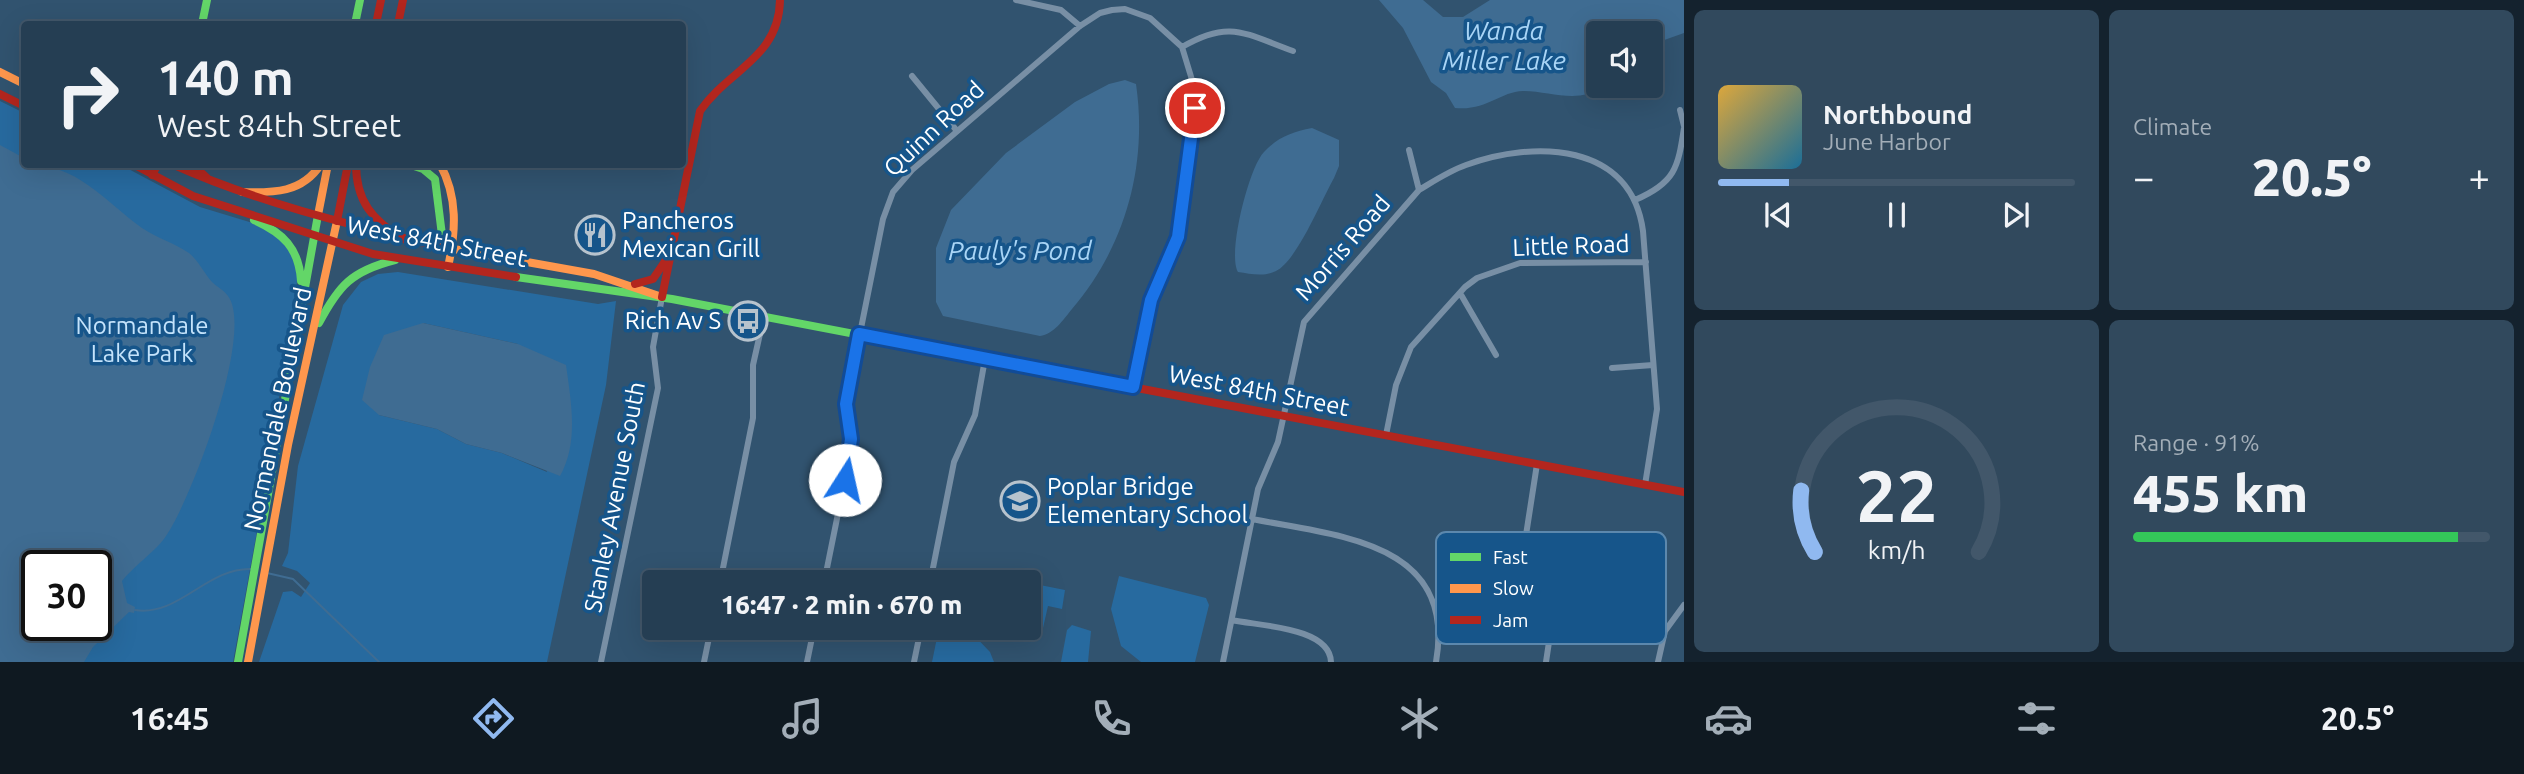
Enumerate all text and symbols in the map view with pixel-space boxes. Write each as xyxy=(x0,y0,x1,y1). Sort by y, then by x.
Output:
water label: Wanda Miller Lake xyxy=(1442,16,1566,75)
map controls xyxy=(1586,21,1663,98)
button: sound xyxy=(1586,21,1663,98)
icon: right xyxy=(42,49,133,140)
text: 140 m xyxy=(157,49,294,104)
street label: Quinn Road xyxy=(878,76,989,182)
pin xyxy=(1165,78,1225,138)
icon: arrive xyxy=(1176,89,1214,127)
text: Northbound xyxy=(1823,100,1972,129)
text: West 84th Street xyxy=(157,107,401,143)
text: Climate xyxy=(2133,114,2212,139)
text: June Harbor xyxy=(1823,129,1951,154)
text: 20.5° xyxy=(2252,148,2371,206)
text: − xyxy=(2133,156,2154,198)
text: + xyxy=(2469,156,2490,198)
street label: Morris Road xyxy=(1290,190,1396,306)
icon: previous xyxy=(1759,196,1797,234)
icon: pause xyxy=(1878,196,1916,234)
icon: next xyxy=(1997,196,2035,234)
place label: Pancheros Mexican Grill xyxy=(622,207,760,262)
street label: West 84th Street xyxy=(345,211,530,272)
restaurant icon: Pancheros Mexican Grill xyxy=(574,214,616,256)
street label: Little Road xyxy=(1512,230,1630,261)
water label: Pauly's Pond xyxy=(948,236,1093,265)
street label: Normandale Boulevard xyxy=(239,285,317,533)
bus stop icon: Rich Av S xyxy=(727,300,769,342)
place label: Rich Av S xyxy=(625,307,721,334)
park label: Normandale Lake Park xyxy=(76,312,208,367)
street label: West 84th Street xyxy=(1167,360,1352,421)
street label: Stanley Avenue South xyxy=(579,379,650,615)
text: Range · 91% xyxy=(2133,430,2260,455)
position arrow xyxy=(808,443,882,517)
text: 22 xyxy=(1855,454,1938,536)
text: 455 km xyxy=(2133,464,2308,522)
place label: Poplar Bridge Elementary School xyxy=(1047,473,1248,528)
school or university icon: Poplar Bridge Elementary School xyxy=(999,480,1041,522)
legend xyxy=(1436,532,1666,644)
text: km/h xyxy=(1868,536,1925,564)
text: Fast xyxy=(1493,546,1528,568)
speed limit sign: 30 xyxy=(21,550,112,641)
text: Slow xyxy=(1493,577,1534,599)
text: 16:47 · 2 min · 670 m xyxy=(721,590,962,619)
text: Jam xyxy=(1493,609,1529,631)
icon: directions xyxy=(469,694,518,743)
icon: music xyxy=(778,694,827,743)
icon: phone xyxy=(1087,694,1136,743)
icon: climate xyxy=(1395,694,1444,743)
icon: car xyxy=(1704,694,1753,743)
icon: filters xyxy=(2012,694,2061,743)
text: 16:45 xyxy=(130,700,210,736)
text: 20.5° xyxy=(2321,700,2394,736)

